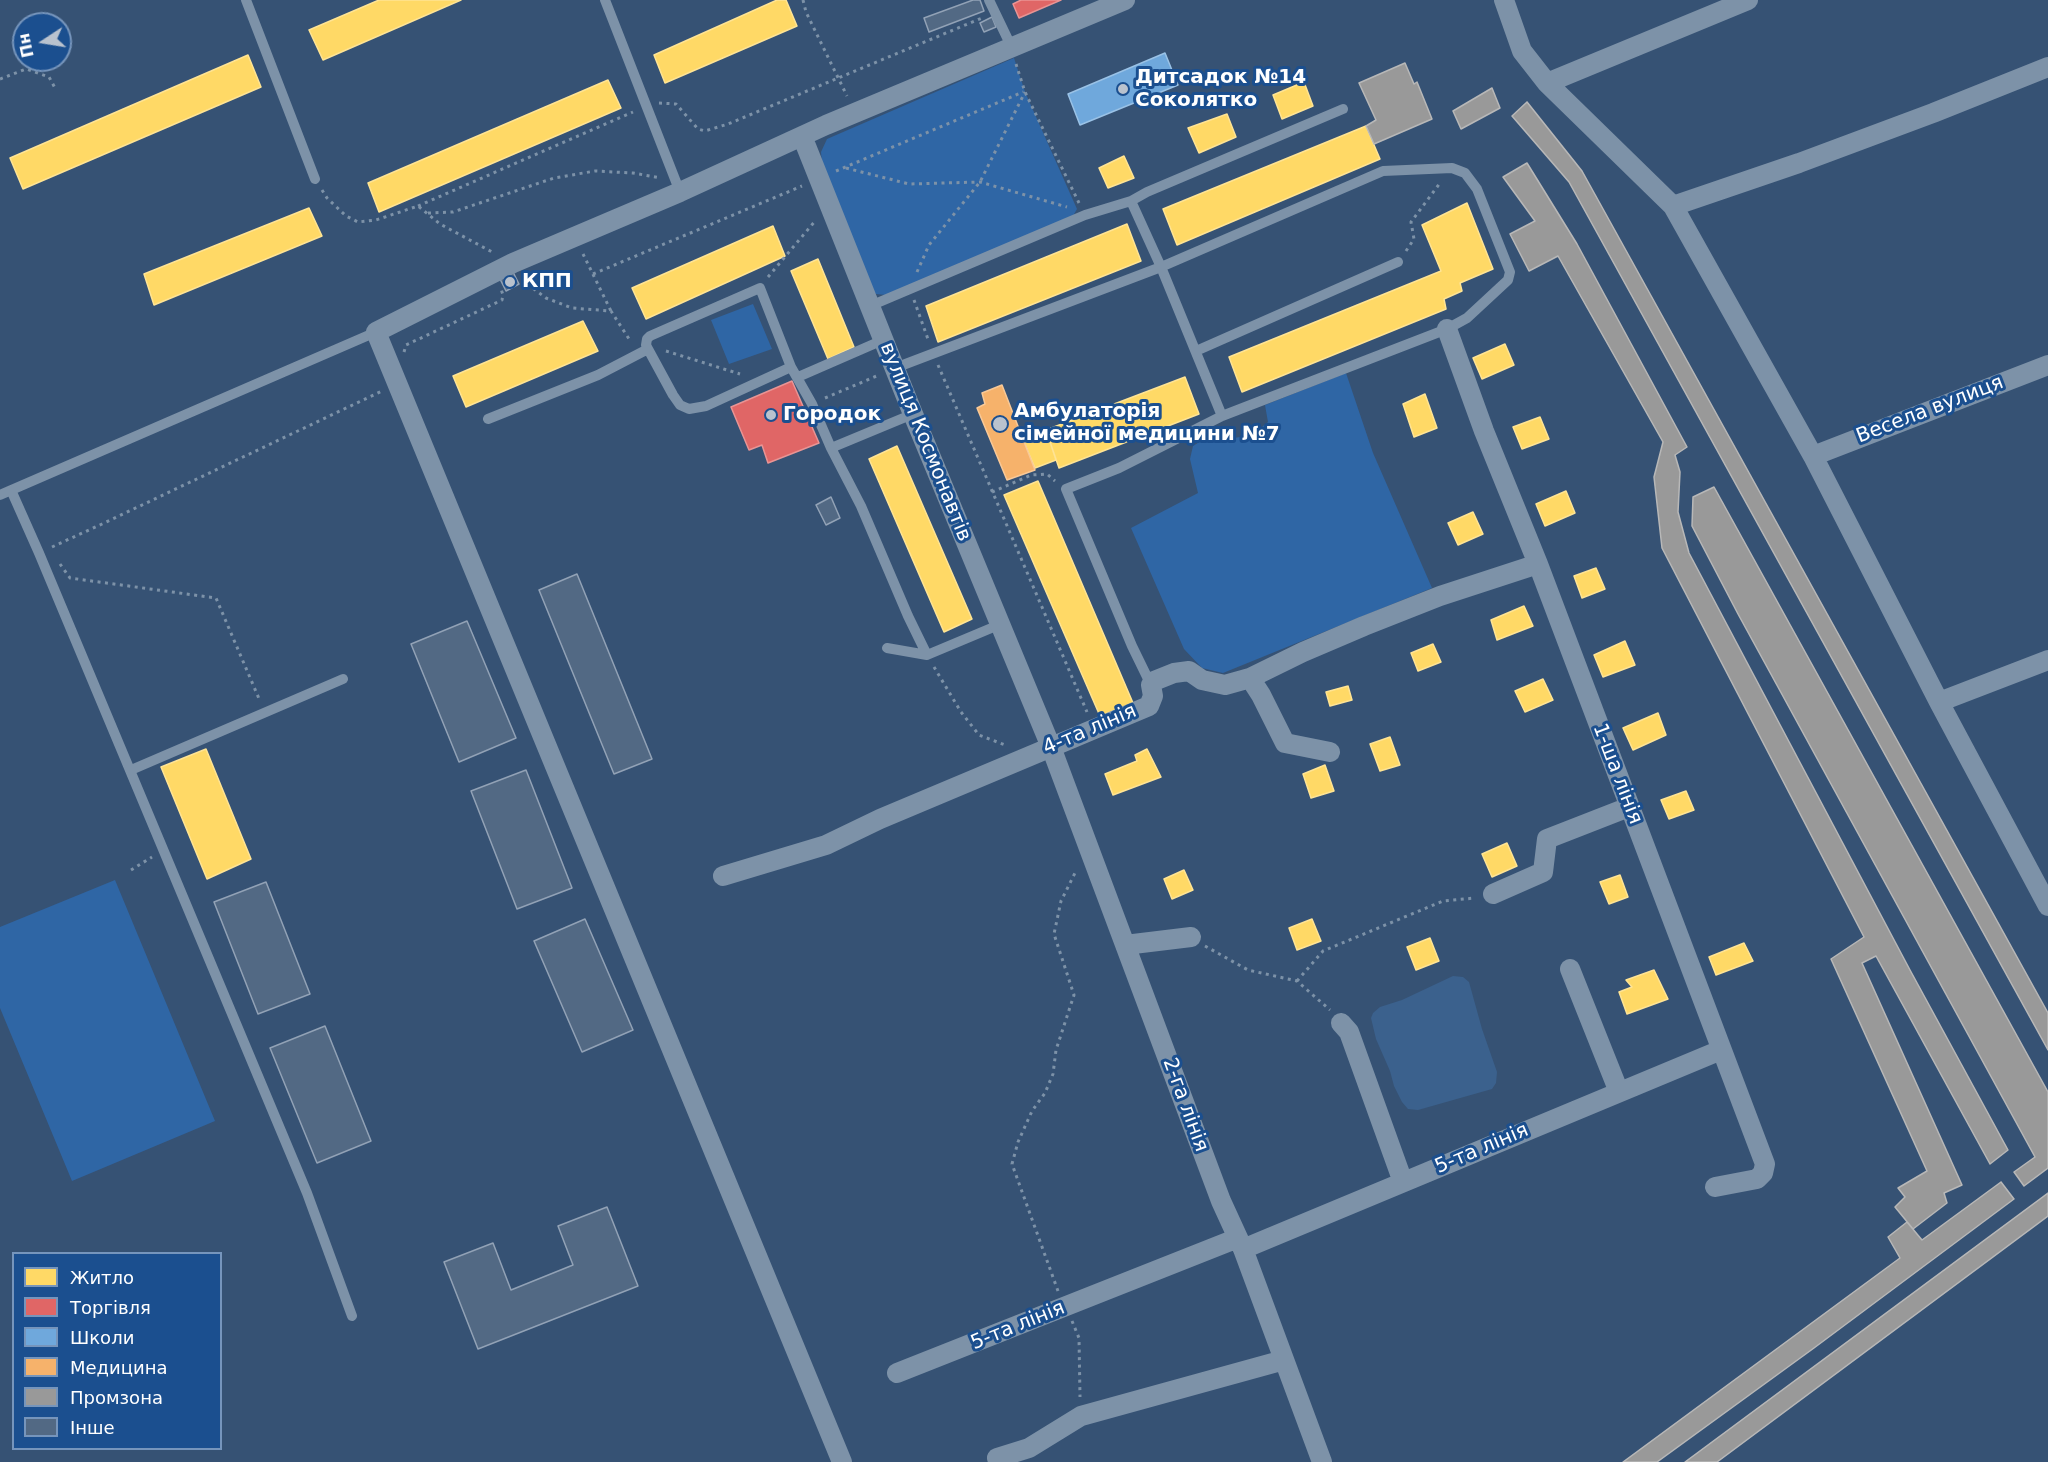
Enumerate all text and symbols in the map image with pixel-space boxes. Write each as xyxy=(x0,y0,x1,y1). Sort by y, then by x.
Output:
north arrow xyxy=(12,12,72,72)
text: Пн xyxy=(14,32,38,59)
place label: Дитсадок №14 Соколятко xyxy=(1135,66,1306,113)
marker: Дитсадок №14 Соколятко xyxy=(1116,82,1130,96)
place label: КПП xyxy=(522,270,572,294)
marker: КПП xyxy=(503,275,517,289)
street label: вулиця Космонавтів xyxy=(874,339,976,545)
street label: Весела вулиця xyxy=(1853,371,2007,449)
place label: Амбулаторія сімейної медицини №7 xyxy=(1014,400,1280,447)
place label: Городок xyxy=(783,403,881,427)
marker: Городок xyxy=(764,408,778,422)
marker: Амбулаторія сімейної медицини №7 xyxy=(991,415,1009,433)
street label: 4-та лінія xyxy=(1040,700,1140,760)
street label: 1-ша лінія xyxy=(1587,720,1647,828)
street label: 2-га лінія xyxy=(1157,1055,1213,1155)
street label: 5-та лінія xyxy=(1432,1119,1532,1179)
legend xyxy=(12,1252,222,1450)
text: Житло xyxy=(70,1267,134,1288)
street label: 5-та лінія xyxy=(968,1296,1068,1356)
text: Торгівля xyxy=(70,1297,151,1318)
text: Школи xyxy=(70,1327,134,1348)
text: Медицина xyxy=(70,1357,168,1378)
text: Промзона xyxy=(70,1387,163,1408)
text: Інше xyxy=(70,1417,115,1438)

